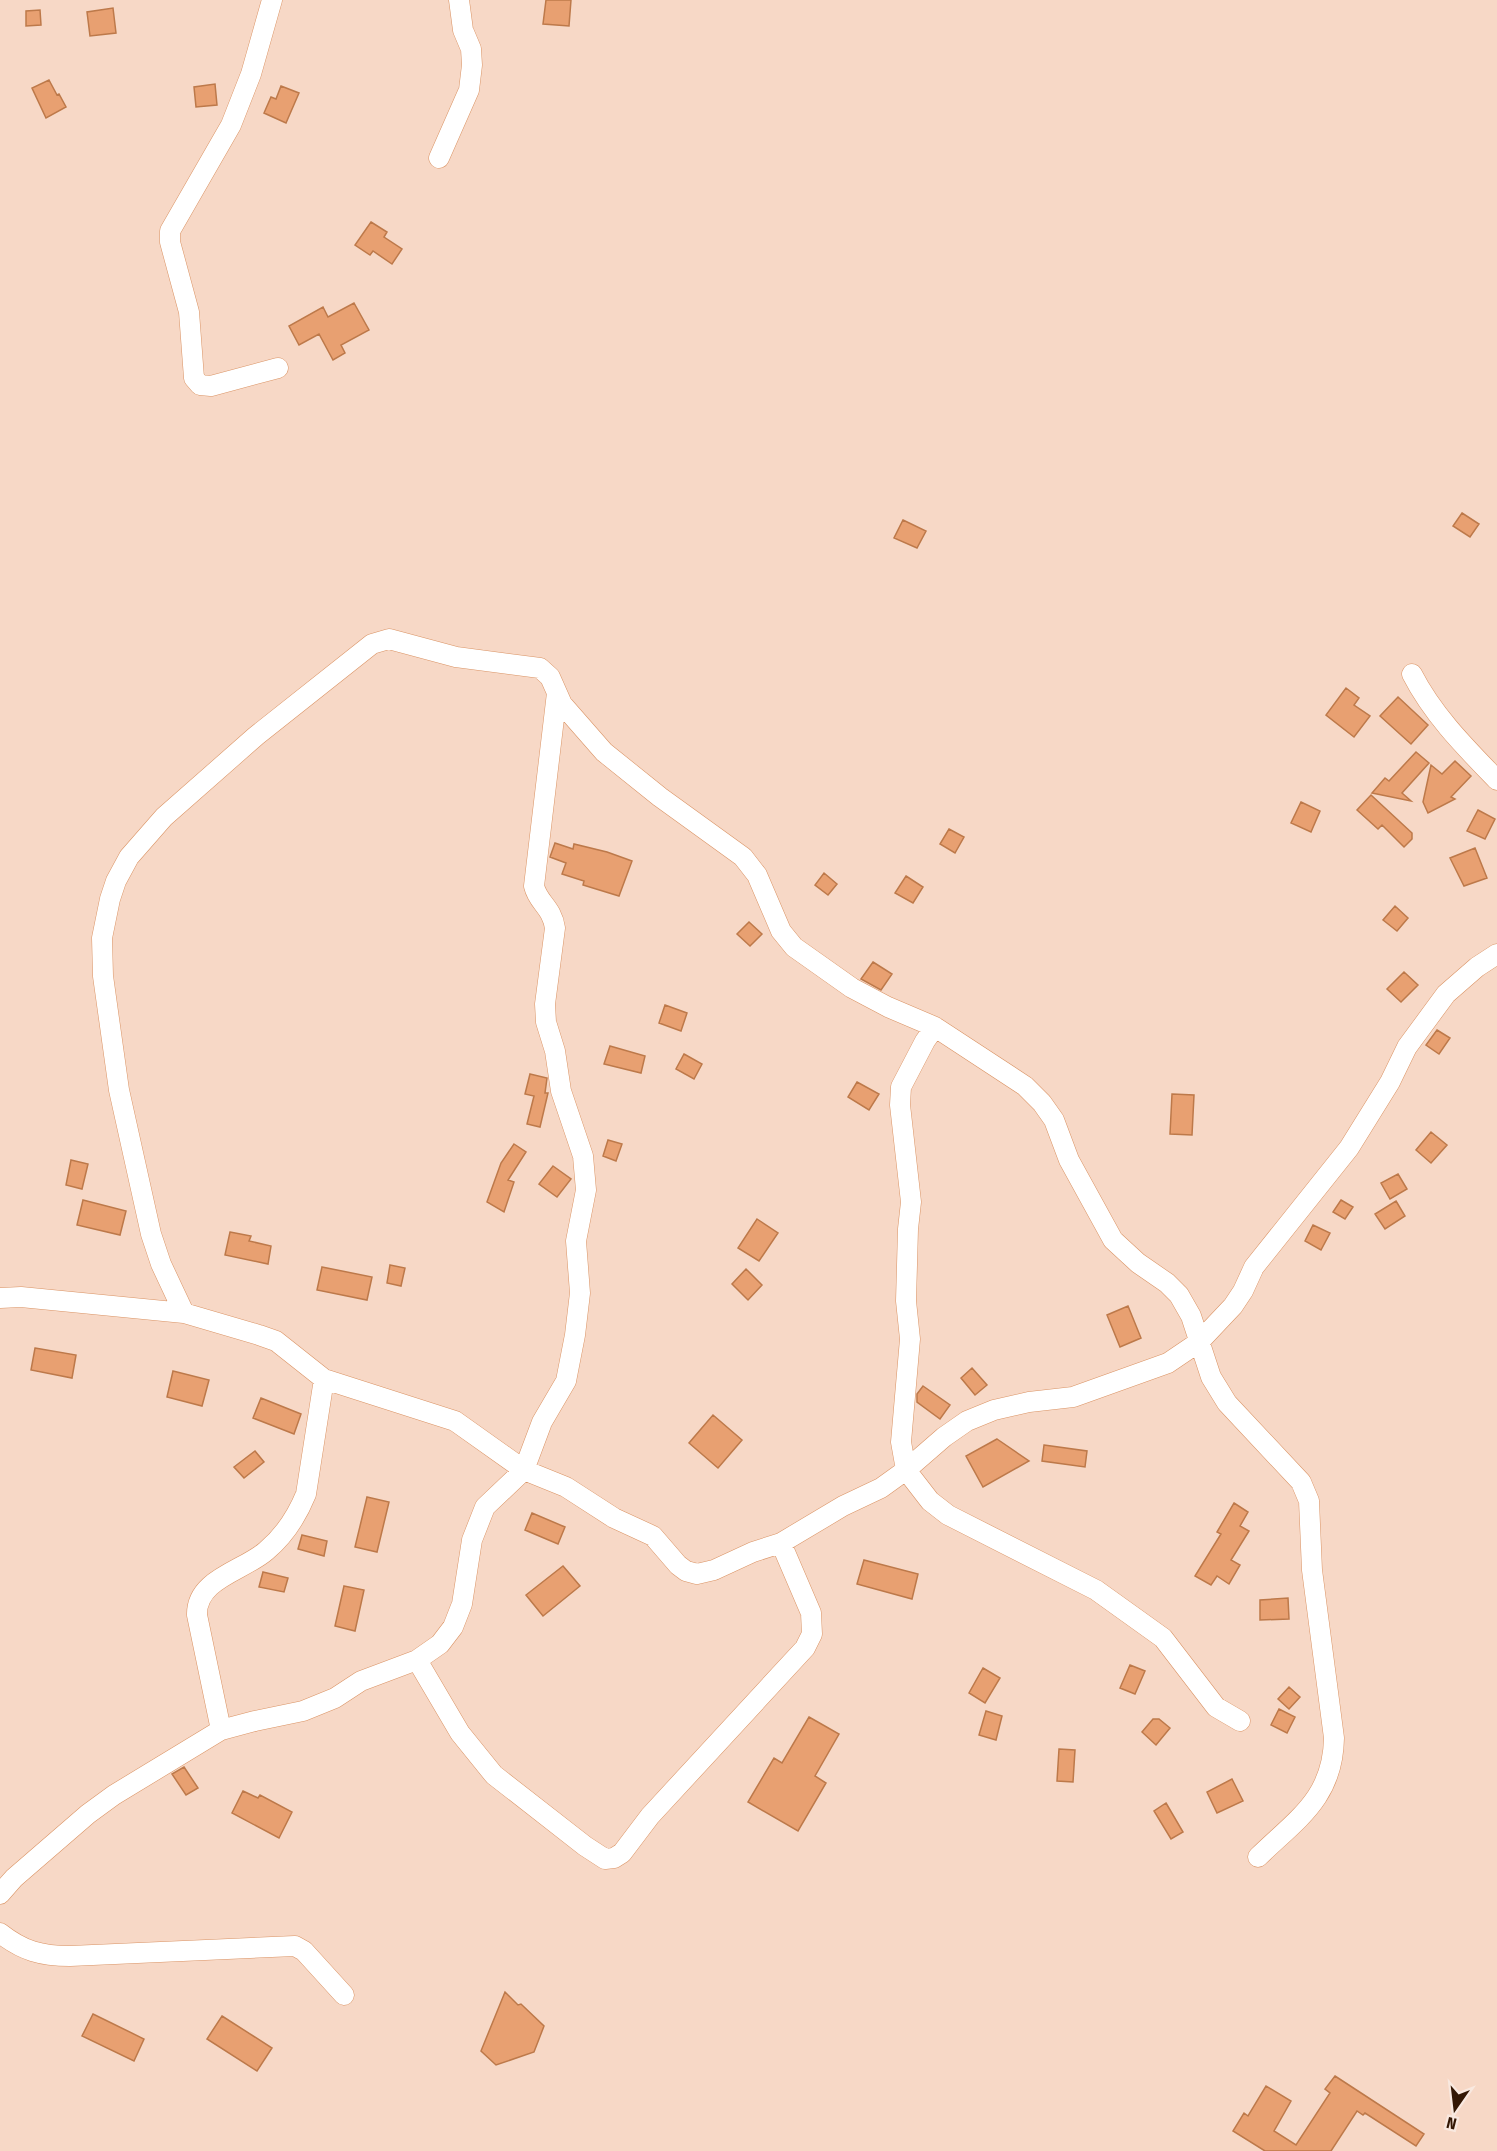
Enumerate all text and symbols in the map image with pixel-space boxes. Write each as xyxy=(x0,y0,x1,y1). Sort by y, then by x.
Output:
north arrow xyxy=(1425,2079,1485,2139)
text: N xyxy=(1445,2113,1458,2133)

